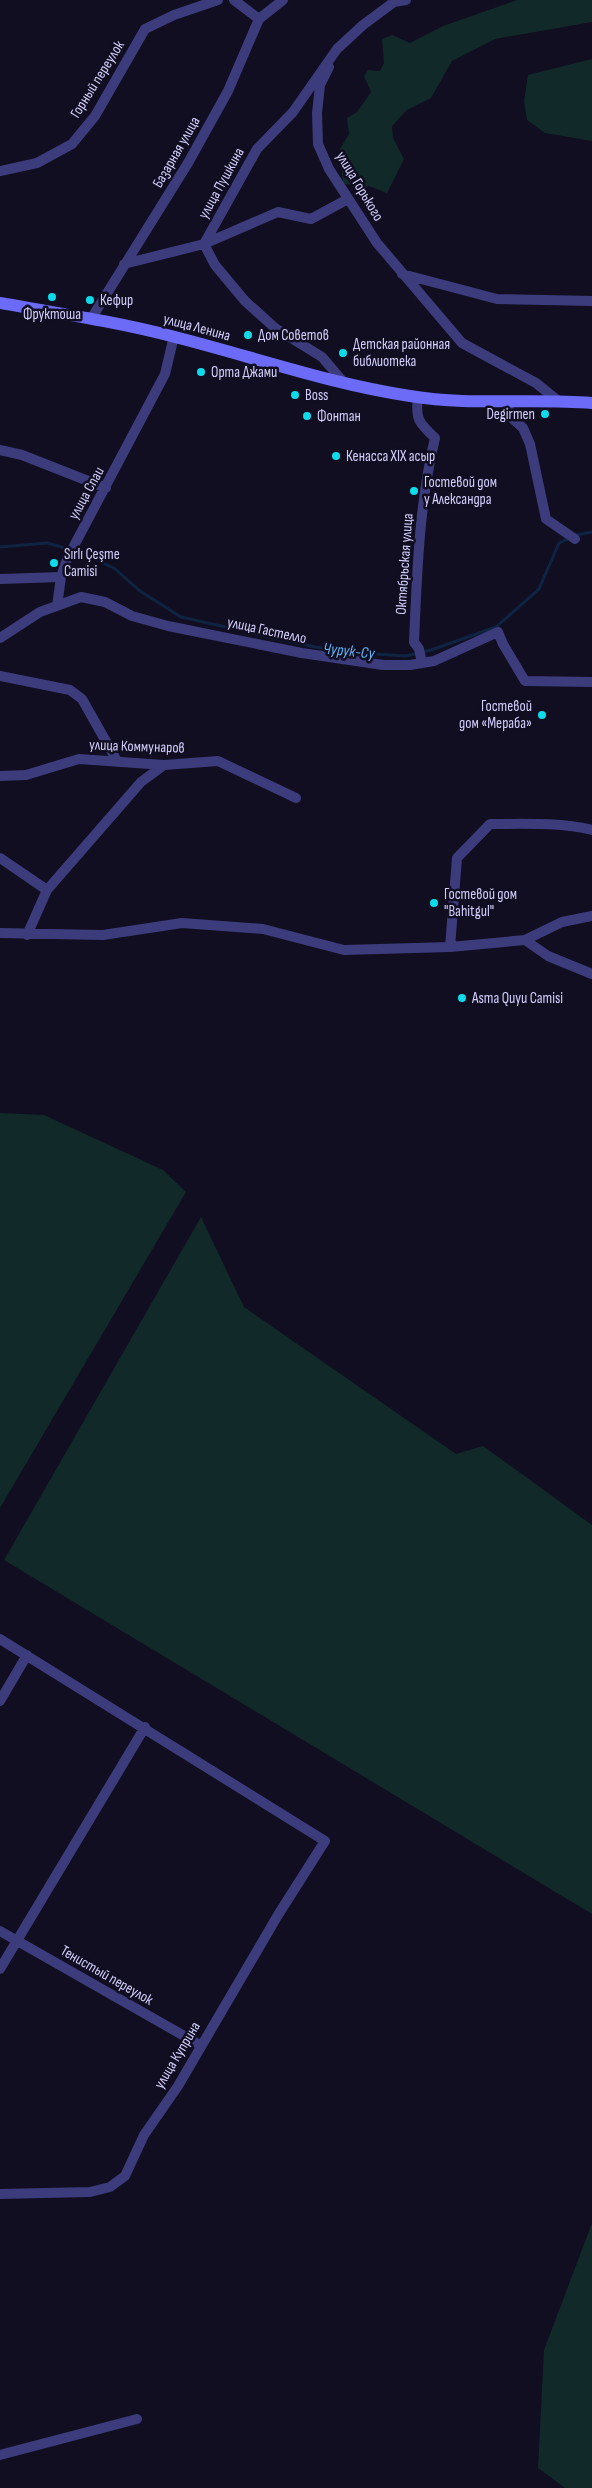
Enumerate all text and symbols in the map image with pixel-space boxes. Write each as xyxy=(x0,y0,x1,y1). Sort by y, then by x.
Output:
street label: Горный переулок xyxy=(66,37,129,122)
street label: Базарная улица xyxy=(148,113,205,191)
street label: улица Пушкина xyxy=(194,144,249,222)
street label: улица Горького xyxy=(331,148,388,225)
marker: Фруктоша xyxy=(46,291,58,303)
place label: Кефир xyxy=(100,291,133,310)
marker: Кефир xyxy=(84,294,96,306)
place label: Фруктоша xyxy=(23,305,81,324)
street label: улица Ленина xyxy=(161,309,233,346)
place label: Дом Советов xyxy=(258,326,329,345)
marker: Дом Советов xyxy=(242,329,254,341)
place label: Детская районная библиотека xyxy=(353,335,450,371)
marker: Детская районная библиотека xyxy=(337,347,349,359)
place label: Орта Джами xyxy=(211,363,277,382)
marker: Орта Джами xyxy=(195,366,207,378)
place label: Boss xyxy=(305,386,329,405)
marker: Boss xyxy=(289,389,301,401)
place label: Degirmen xyxy=(486,405,535,424)
place label: Фонтан xyxy=(317,407,361,426)
marker: Degirmen xyxy=(539,408,551,420)
marker: Фонтан xyxy=(301,410,313,422)
place label: Кенасса XIX асыр xyxy=(346,447,435,466)
marker: Кенасса XIX асыр xyxy=(330,450,342,462)
street label: улица Спаи xyxy=(64,464,109,523)
place label: Гостевой дом у Александра xyxy=(424,473,497,509)
marker: Гостевой дом у Александра xyxy=(408,485,420,497)
street label: Октябрьская улица xyxy=(391,512,418,615)
place label: Sırlı Çeşme Camisi xyxy=(64,545,120,581)
marker: Sırlı Çeşme Camisi xyxy=(48,557,60,569)
street label: улица Гастелло xyxy=(226,613,308,648)
water label: Чурук-Су xyxy=(322,639,376,664)
place label: Гостевой дом «Мераба» xyxy=(459,697,532,733)
marker: Гостевой дом «Мераба» xyxy=(536,709,548,721)
street label: улица Коммунаров xyxy=(89,735,185,758)
place label: Гостевой дом "Bahitgul" xyxy=(444,885,517,921)
marker: Гостевой дом "Bahitgul" xyxy=(428,897,440,909)
place label: Asma Quyu Camisi xyxy=(471,989,563,1008)
marker: Asma Quyu Camisi xyxy=(456,992,468,1004)
street label: Тенистый переулок xyxy=(57,1941,157,2010)
street label: улица Куприна xyxy=(150,2018,205,2092)

